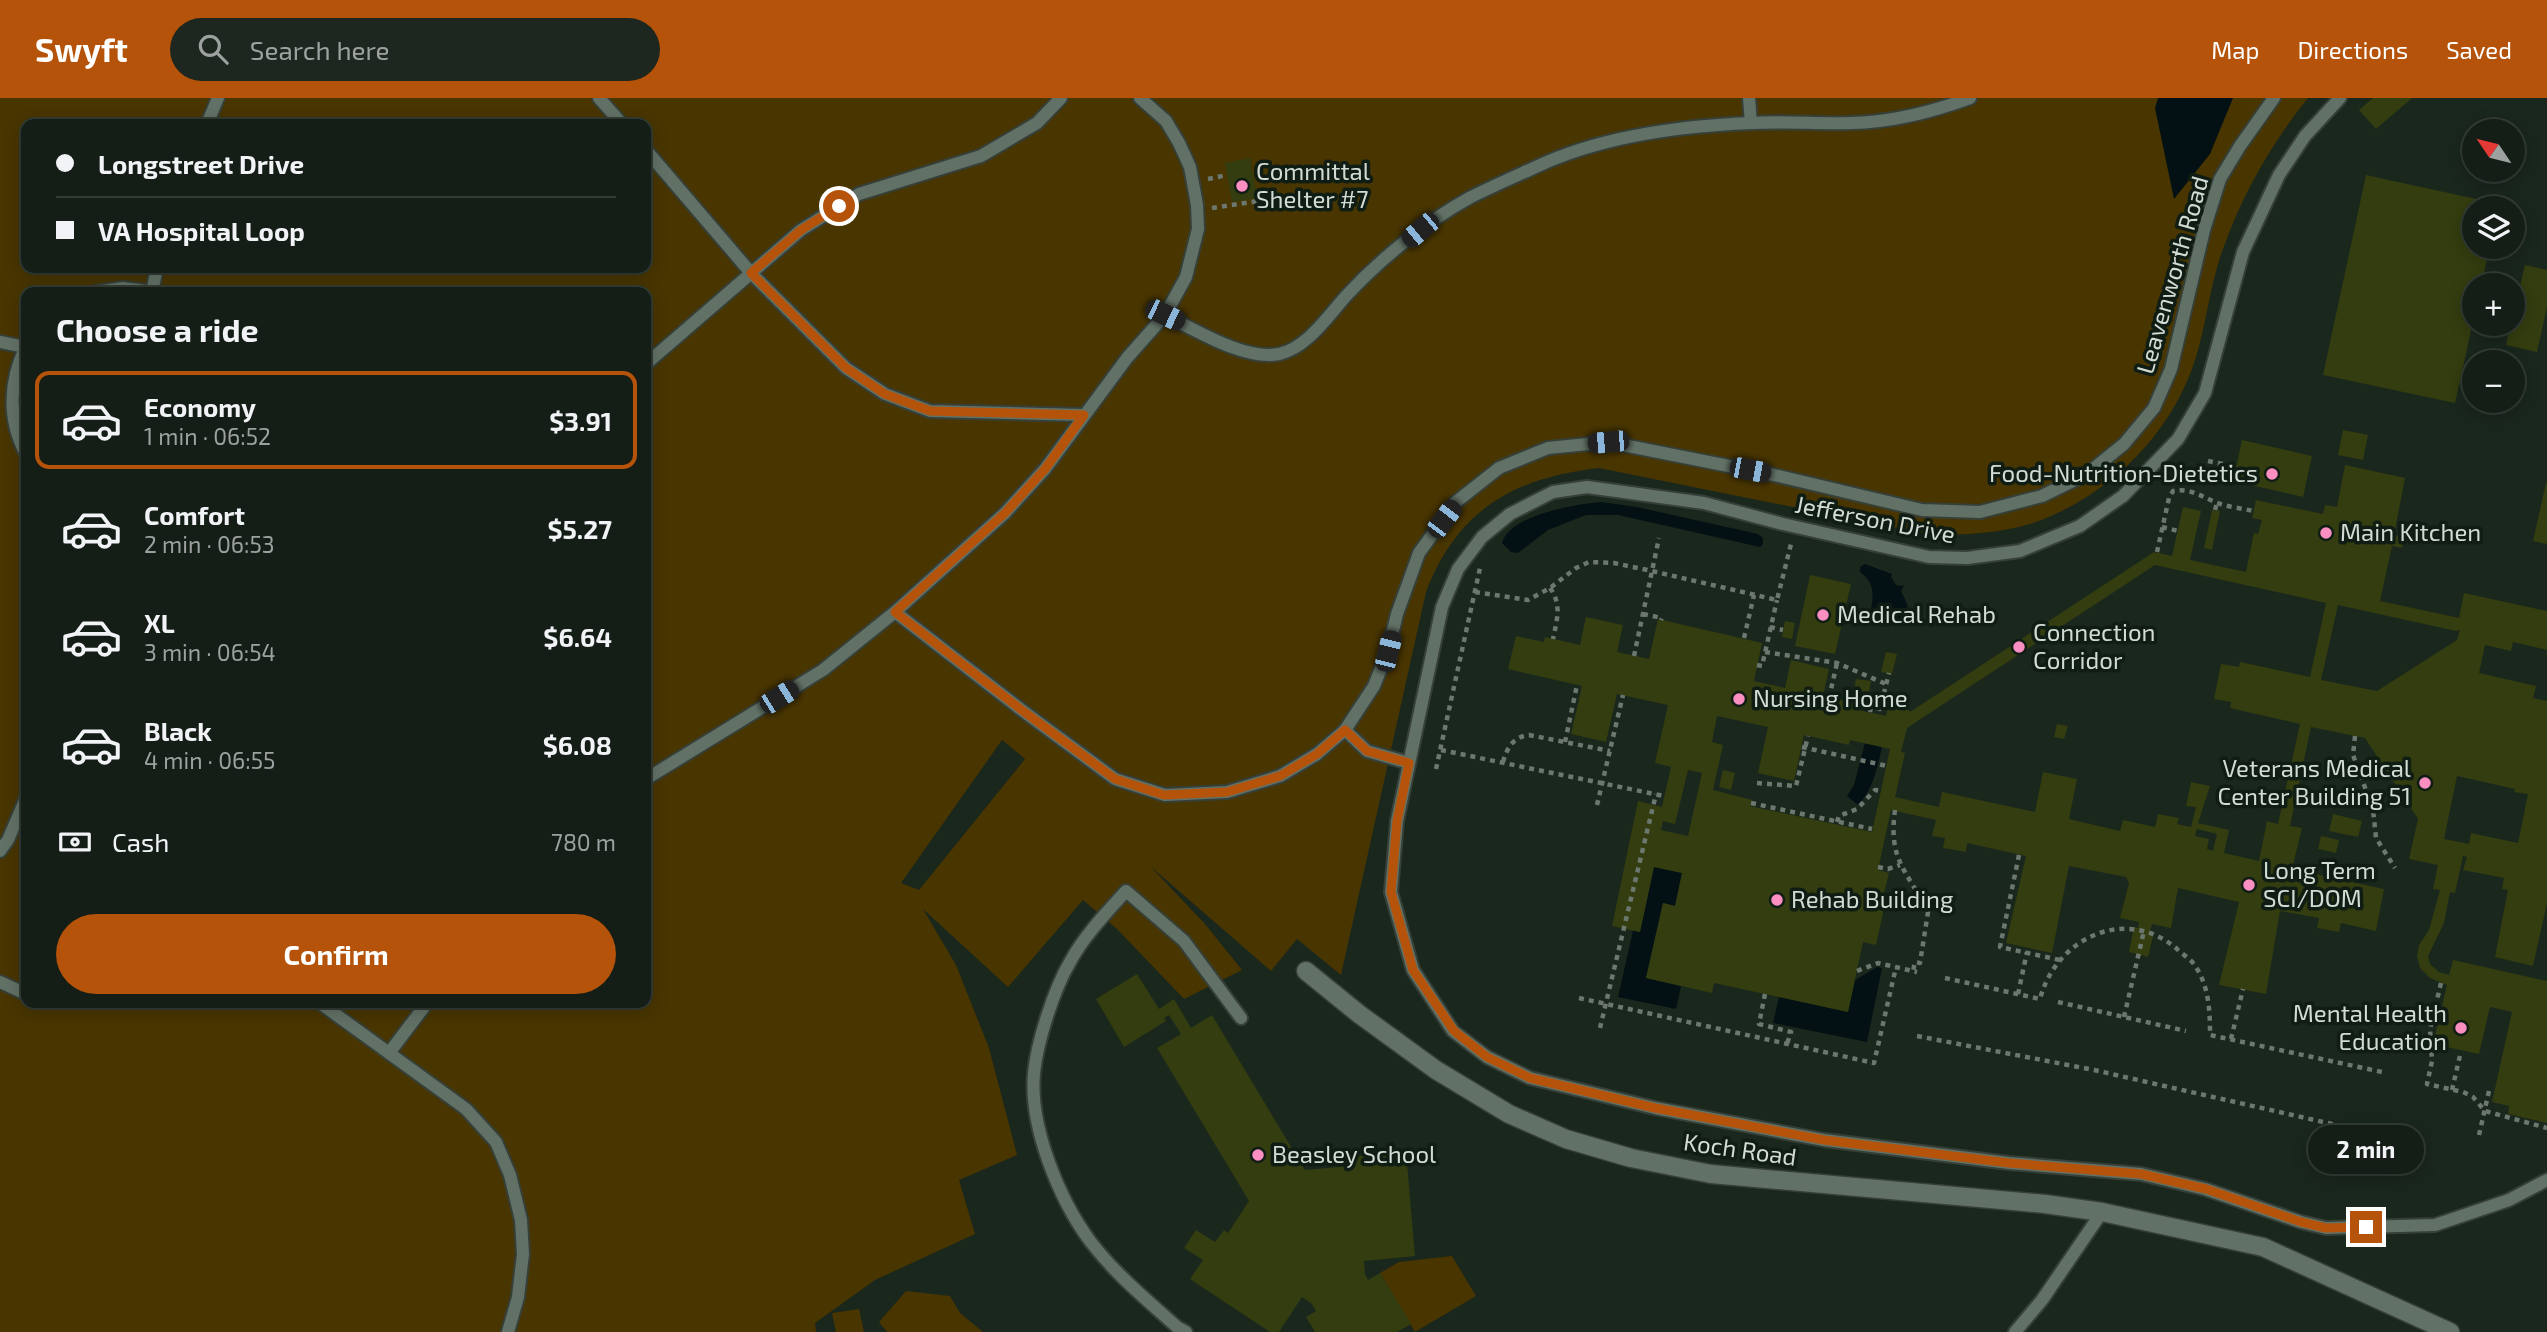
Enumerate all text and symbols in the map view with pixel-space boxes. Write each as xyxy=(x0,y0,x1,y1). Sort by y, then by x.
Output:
search box xyxy=(170,18,660,81)
text: Swyft xyxy=(35,29,128,69)
icon: search xyxy=(194,30,232,68)
text: Search here xyxy=(250,34,390,65)
text: Map xyxy=(2211,35,2259,64)
text: Directions xyxy=(2297,35,2408,64)
text: Saved xyxy=(2446,35,2512,64)
north arrow xyxy=(2462,119,2525,182)
map controls xyxy=(2462,119,2525,413)
text: Longstreet Drive xyxy=(98,148,304,179)
place label: Committal Shelter #7 xyxy=(1256,156,1370,213)
street label: Leavenworth Road xyxy=(2129,172,2214,377)
marker: Committal Shelter #7 xyxy=(1234,178,1250,194)
route start xyxy=(823,190,855,222)
button: layers xyxy=(2462,196,2525,259)
car xyxy=(1398,208,1443,252)
text: VA Hospital Loop xyxy=(98,215,305,246)
button: + xyxy=(2462,273,2525,336)
car xyxy=(1142,296,1189,334)
text: Choose a ride xyxy=(56,310,259,348)
button: − xyxy=(2462,350,2525,413)
icon: car xyxy=(60,389,123,452)
text: Economy xyxy=(144,391,256,422)
text: $3.91 xyxy=(549,405,612,436)
text: 1 min · 06:52 xyxy=(144,422,271,450)
car xyxy=(1587,430,1630,454)
car xyxy=(1728,456,1773,484)
place label: Food-Nutrition-Dietetics xyxy=(1989,458,2258,487)
marker: Food-Nutrition-Dietetics xyxy=(2264,466,2280,482)
street label: Jefferson Drive xyxy=(1793,489,1958,548)
car xyxy=(1423,496,1466,542)
icon: car xyxy=(60,497,123,560)
text: Comfort xyxy=(144,499,245,530)
text: $5.27 xyxy=(547,513,612,544)
place label: Main Kitchen xyxy=(2340,517,2481,546)
marker: Main Kitchen xyxy=(2318,525,2334,541)
text: 2 min · 06:53 xyxy=(144,530,275,558)
place label: Medical Rehab xyxy=(1837,599,1996,628)
icon: car xyxy=(60,605,123,668)
text: XL xyxy=(144,607,175,638)
marker: Medical Rehab xyxy=(1815,607,1831,623)
place label: Connection Corridor xyxy=(2033,617,2156,674)
text: $6.64 xyxy=(543,621,612,652)
car xyxy=(1373,628,1404,674)
text: 3 min · 06:54 xyxy=(144,638,276,666)
marker: Connection Corridor xyxy=(2011,639,2027,655)
car xyxy=(756,677,803,717)
place label: Nursing Home xyxy=(1753,683,1908,712)
marker: Nursing Home xyxy=(1731,691,1747,707)
icon: car xyxy=(60,713,123,776)
text: Black xyxy=(144,715,212,746)
text: $6.08 xyxy=(543,729,612,760)
text: 4 min · 06:55 xyxy=(144,746,275,774)
place label: Veterans Medical Center Building 51 xyxy=(2218,753,2411,810)
marker: Veterans Medical Center Building 51 xyxy=(2417,775,2433,791)
icon: cash xyxy=(56,823,94,861)
text: Cash xyxy=(112,826,169,857)
text: 780 m xyxy=(551,828,616,856)
place label: Long Term SCI/DOM xyxy=(2263,855,2376,912)
marker: Long Term SCI/DOM xyxy=(2241,877,2257,893)
place label: Rehab Building xyxy=(1791,884,1953,913)
marker: Rehab Building xyxy=(1769,892,1785,908)
button: Confirm xyxy=(56,914,616,994)
place label: Mental Health Education xyxy=(2293,998,2447,1055)
marker: Mental Health Education xyxy=(2453,1020,2469,1036)
street label: Koch Road xyxy=(1682,1126,1799,1171)
callout: 2 min xyxy=(2308,1126,2424,1174)
text: 2 min xyxy=(2337,1135,2395,1163)
place label: Beasley School xyxy=(1272,1139,1436,1168)
marker: Beasley School xyxy=(1250,1147,1266,1163)
route end xyxy=(2350,1211,2382,1243)

